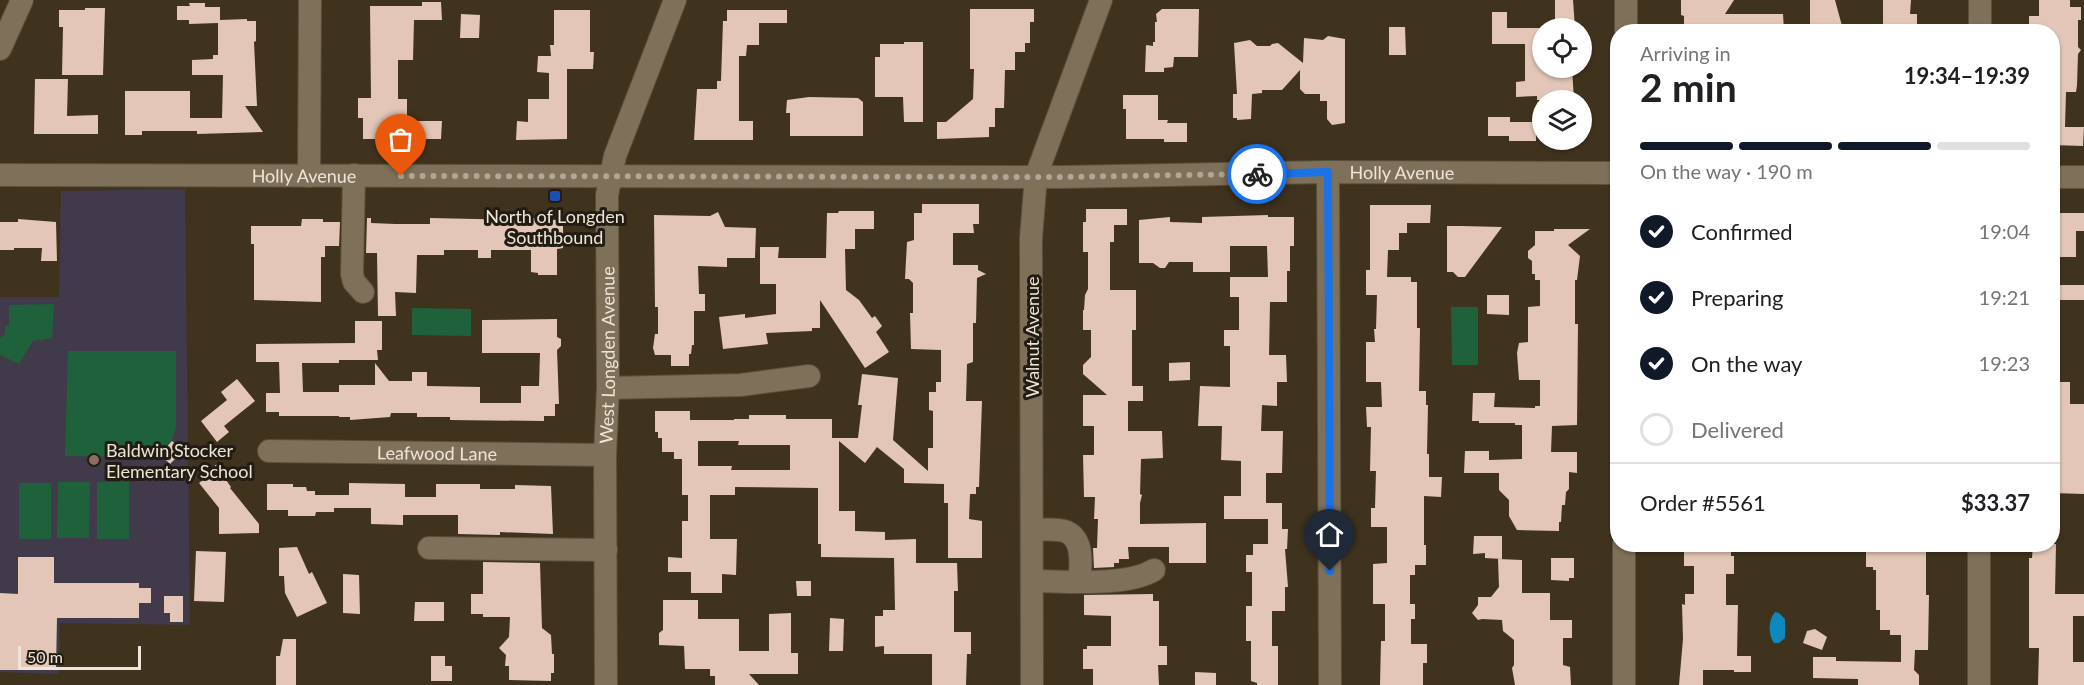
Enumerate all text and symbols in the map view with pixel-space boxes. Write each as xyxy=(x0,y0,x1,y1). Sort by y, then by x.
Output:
map controls xyxy=(1532,18,1592,150)
button: locate xyxy=(1532,18,1592,78)
text: Arriving in xyxy=(1640,41,1731,65)
text: 19:34–19:39 xyxy=(1904,62,2030,89)
text: 2 min xyxy=(1640,64,1737,110)
button: layers xyxy=(1532,90,1592,150)
pin xyxy=(375,114,426,176)
icon: bag xyxy=(384,123,417,156)
courier xyxy=(1227,144,1287,204)
icon: bike xyxy=(1241,158,1274,191)
text: On the way · 190 m xyxy=(1640,159,1813,183)
street label: Holly Avenue xyxy=(1350,161,1454,183)
street label: Holly Avenue xyxy=(252,164,356,187)
marker: North of Longden Southbound xyxy=(548,189,562,203)
place label: North of Longden Southbound xyxy=(485,205,625,248)
icon: check xyxy=(1640,215,1673,248)
text: Confirmed xyxy=(1691,218,1793,245)
text: 19:04 xyxy=(1979,219,2030,243)
street label: West Longden Avenue xyxy=(595,266,619,444)
street label: Walnut Avenue xyxy=(1021,277,1043,397)
icon: check xyxy=(1640,281,1673,314)
text: Preparing xyxy=(1691,284,1783,311)
text: 19:21 xyxy=(1979,285,2030,309)
icon: check xyxy=(1640,347,1673,380)
text: On the way xyxy=(1691,350,1802,377)
text: 19:23 xyxy=(1979,351,2030,375)
text: Delivered xyxy=(1691,416,1784,443)
place label: Baldwin Stocker Elementary School xyxy=(106,439,253,482)
street label: Leafwood Lane xyxy=(377,441,497,465)
marker: Baldwin Stocker Elementary School xyxy=(87,453,101,467)
text: Order #5561 xyxy=(1640,489,1766,516)
text: $33.37 xyxy=(1961,489,2030,516)
pin xyxy=(1304,509,1355,571)
icon: home xyxy=(1313,518,1346,551)
scale bar xyxy=(18,643,141,670)
text: 50 m xyxy=(27,647,63,666)

